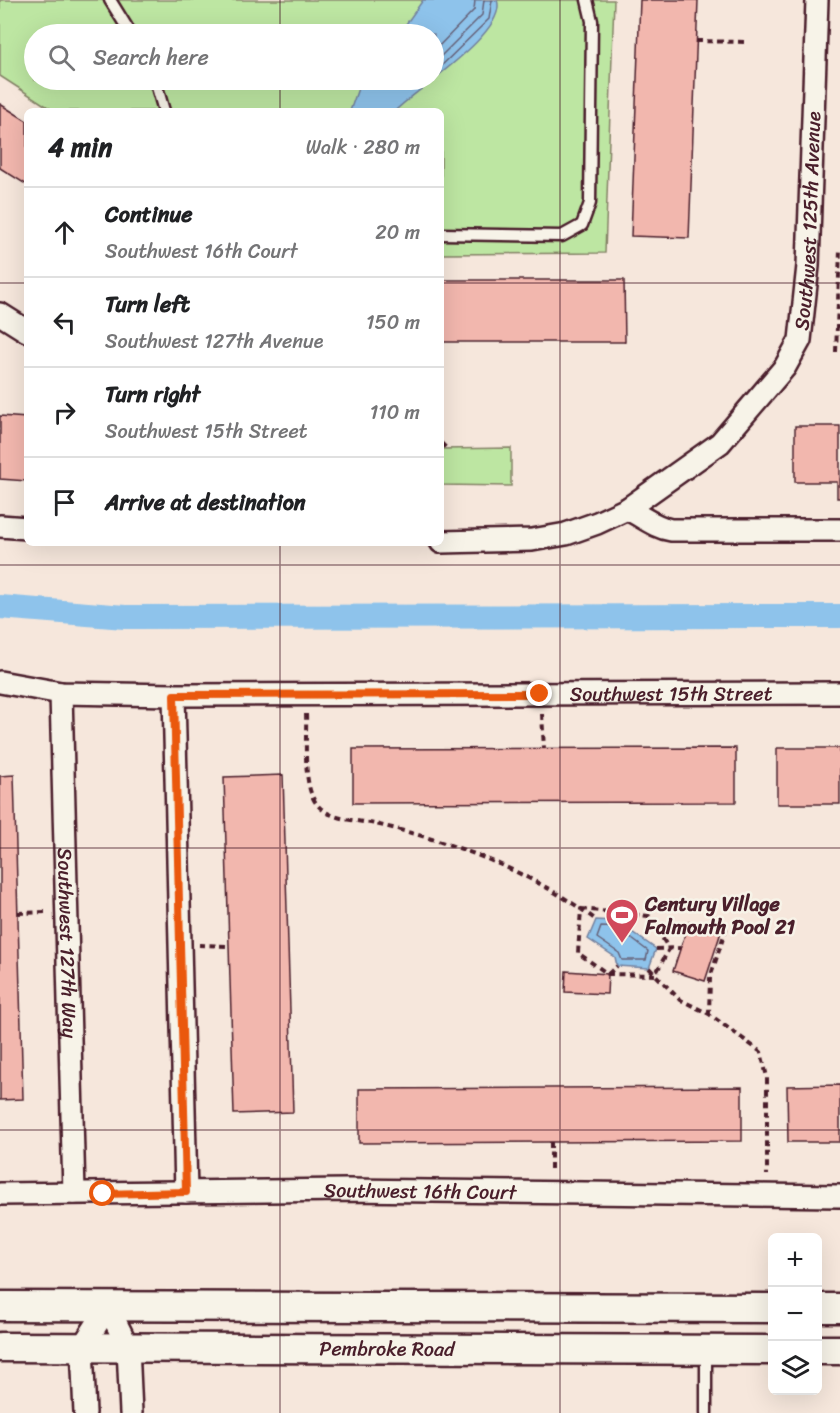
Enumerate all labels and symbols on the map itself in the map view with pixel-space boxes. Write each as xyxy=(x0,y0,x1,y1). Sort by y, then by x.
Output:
street label: Southwest 125th Avenue xyxy=(784,110,831,332)
street label: Southwest 15th Street xyxy=(570,676,773,711)
route end xyxy=(526,680,552,706)
street label: Southwest 127th Way xyxy=(48,847,87,1039)
place label: Century Village Falmouth Pool 21 xyxy=(644,887,796,945)
sports icon: Century Village Falmouth Pool 21 xyxy=(604,897,640,944)
street label: Southwest 16th Court xyxy=(323,1172,517,1210)
route start xyxy=(89,1180,115,1206)
street label: Pembroke Road xyxy=(319,1331,456,1366)

